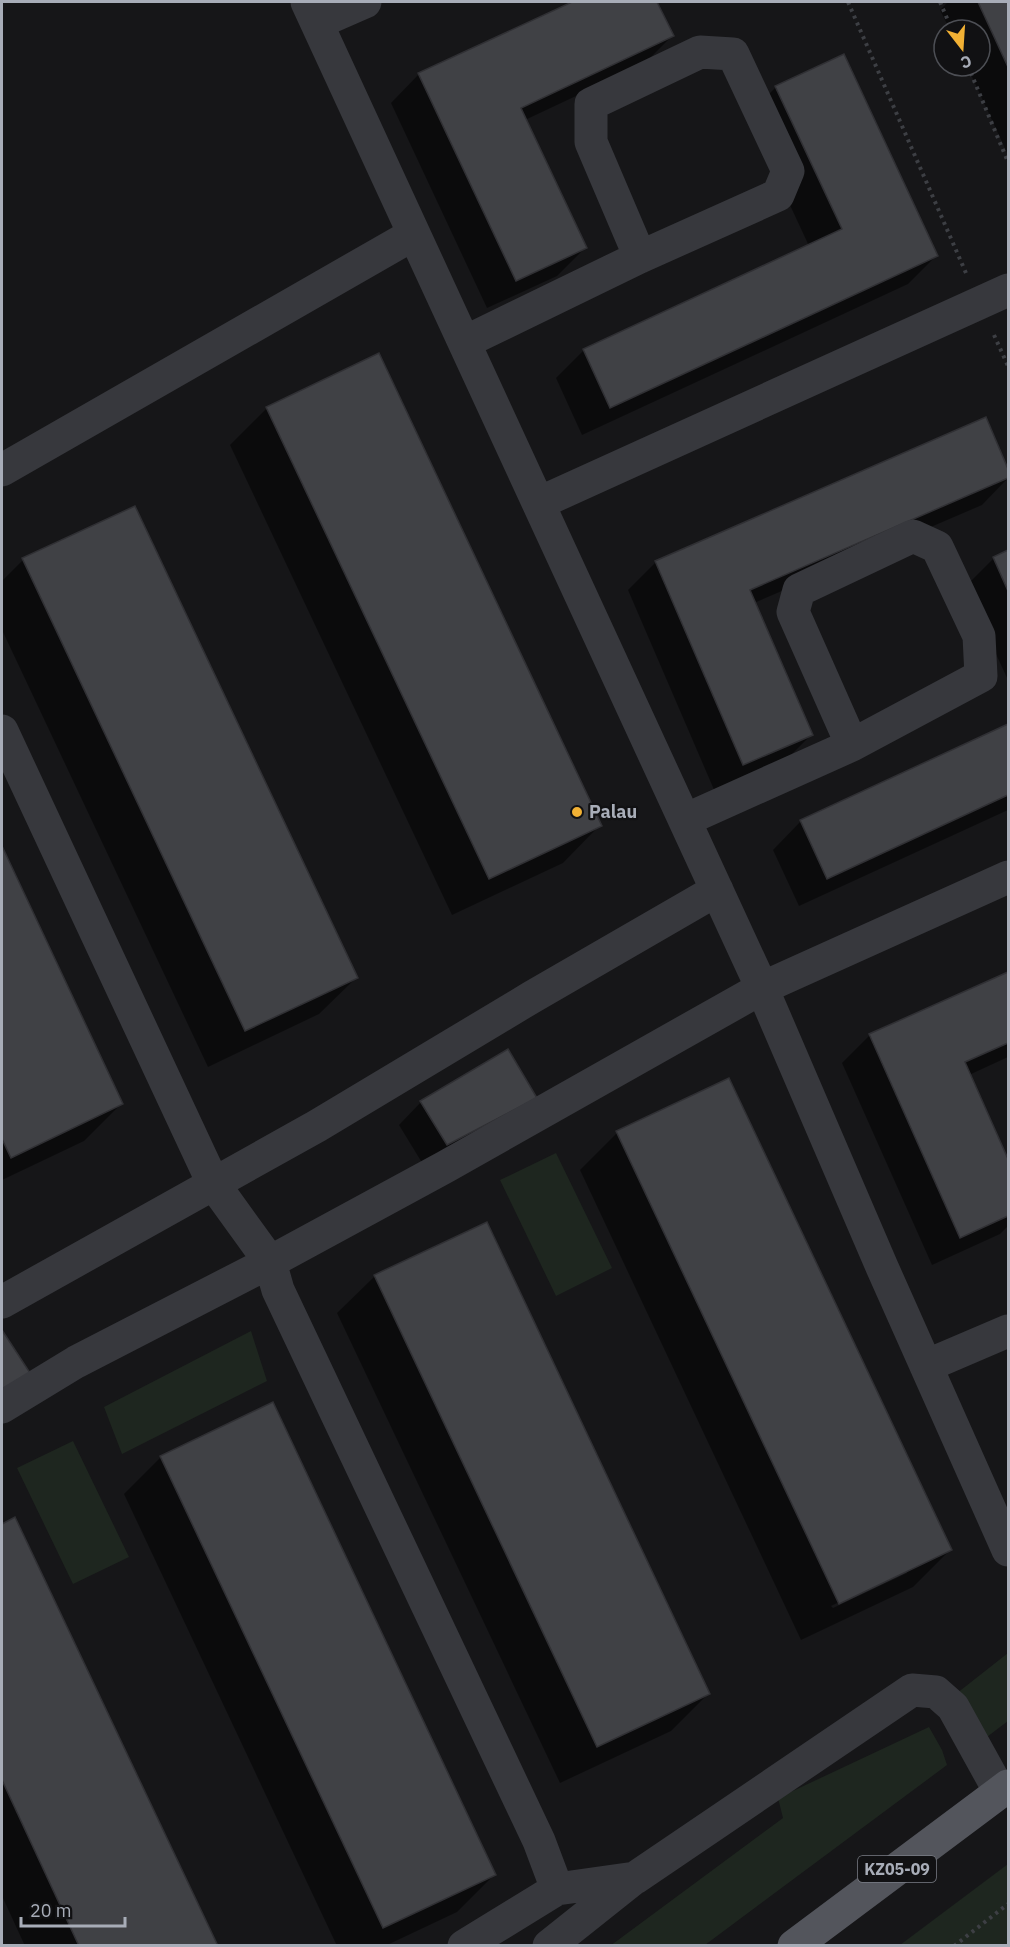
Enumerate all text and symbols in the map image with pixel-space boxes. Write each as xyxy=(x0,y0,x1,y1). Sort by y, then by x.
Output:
north arrow xyxy=(932,18,992,78)
text: С xyxy=(958,51,974,73)
place label: Palau xyxy=(589,800,637,823)
marker: Palau xyxy=(570,805,584,819)
road number: KZ05-09 xyxy=(858,1856,936,1882)
scale bar xyxy=(21,1890,124,1928)
text: 20 m xyxy=(30,1899,72,1922)

